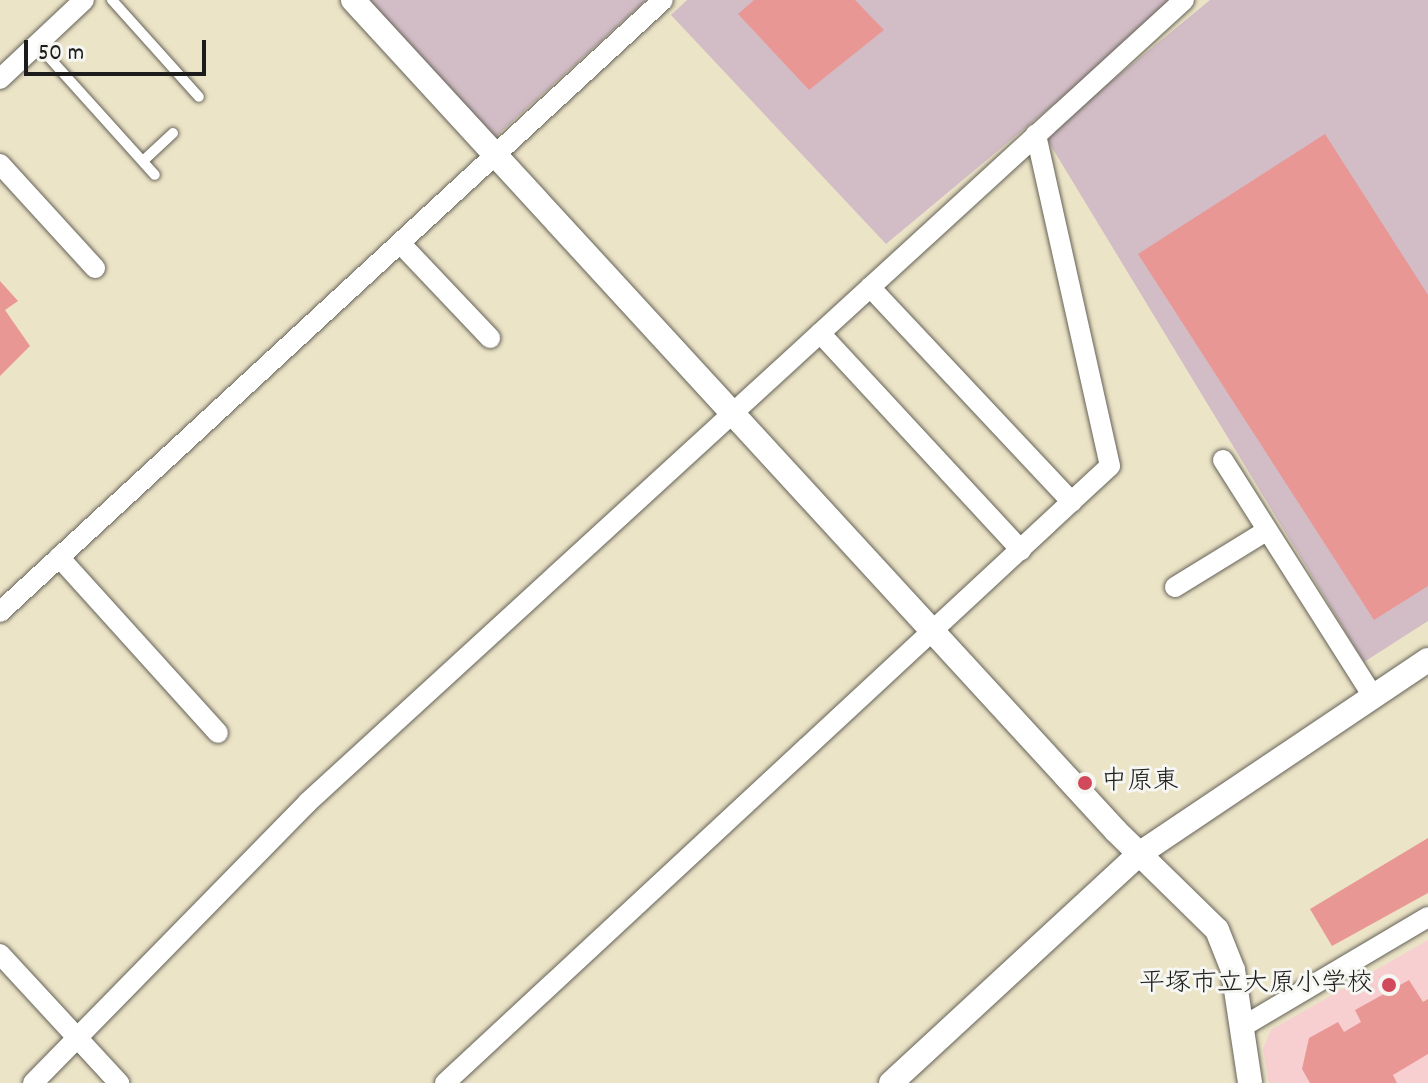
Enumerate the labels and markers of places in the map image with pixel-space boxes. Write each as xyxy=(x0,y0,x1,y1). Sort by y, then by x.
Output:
place label: 中原東 xyxy=(1101,767,1179,799)
marker: 中原東 xyxy=(1076,774,1094,792)
place label: 平塚市立大原小学校 xyxy=(1139,969,1373,1001)
marker: 平塚市立大原小学校 xyxy=(1380,976,1398,994)

